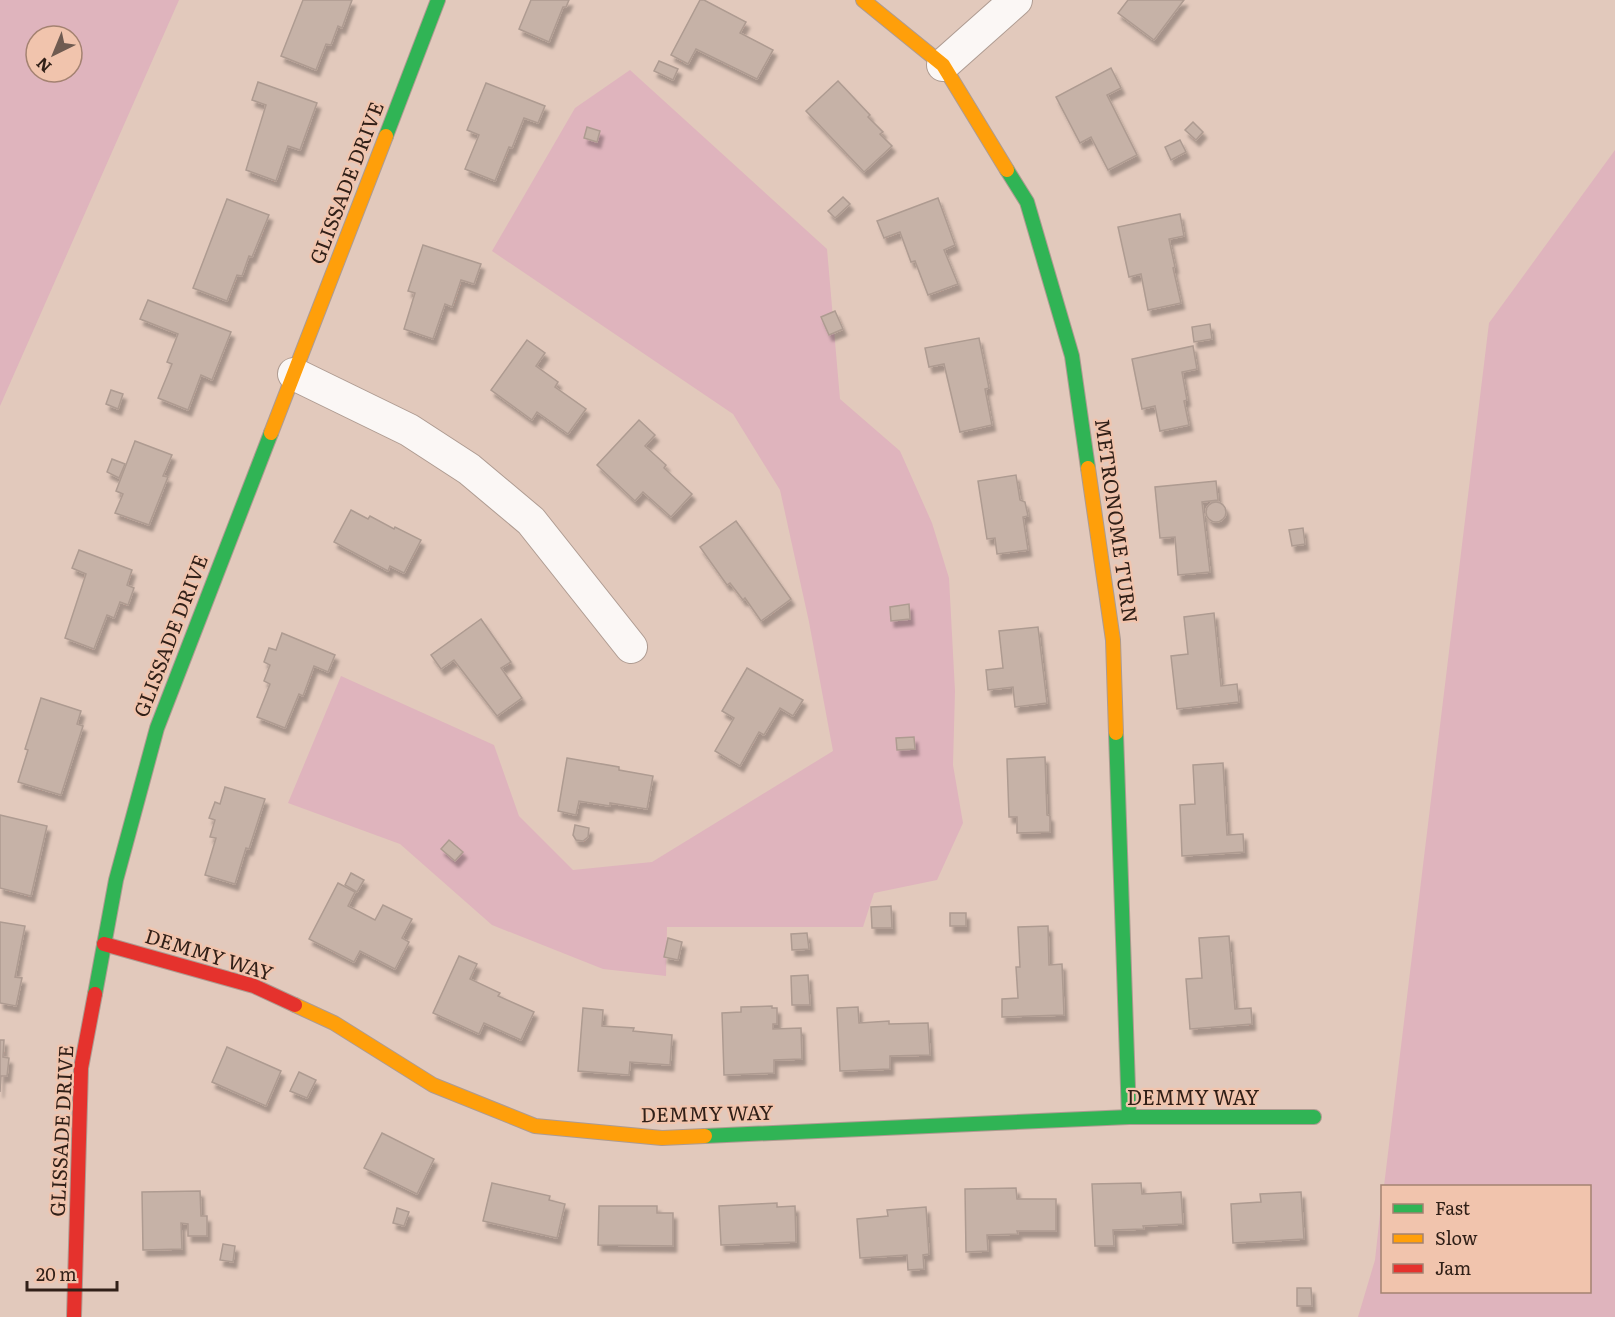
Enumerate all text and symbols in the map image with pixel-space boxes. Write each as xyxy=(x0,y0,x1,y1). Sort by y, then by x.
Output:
north arrow xyxy=(24,24,84,84)
text: N xyxy=(30,52,56,79)
street label: GLISSADE DRIVE xyxy=(300,97,390,268)
street label: METRONOME TURN xyxy=(1089,417,1147,625)
street label: GLISSADE DRIVE xyxy=(124,550,214,721)
street label: DEMMY WAY xyxy=(142,919,277,987)
street label: GLISSADE DRIVE xyxy=(41,1044,79,1217)
street label: DEMMY WAY xyxy=(1127,1081,1259,1111)
street label: DEMMY WAY xyxy=(640,1096,774,1128)
legend xyxy=(1381,1185,1591,1293)
text: Fast xyxy=(1435,1194,1471,1221)
text: Slow xyxy=(1435,1224,1478,1251)
scale bar xyxy=(27,1254,117,1292)
text: Jam xyxy=(1435,1254,1471,1281)
text: 20 m xyxy=(36,1260,77,1287)

